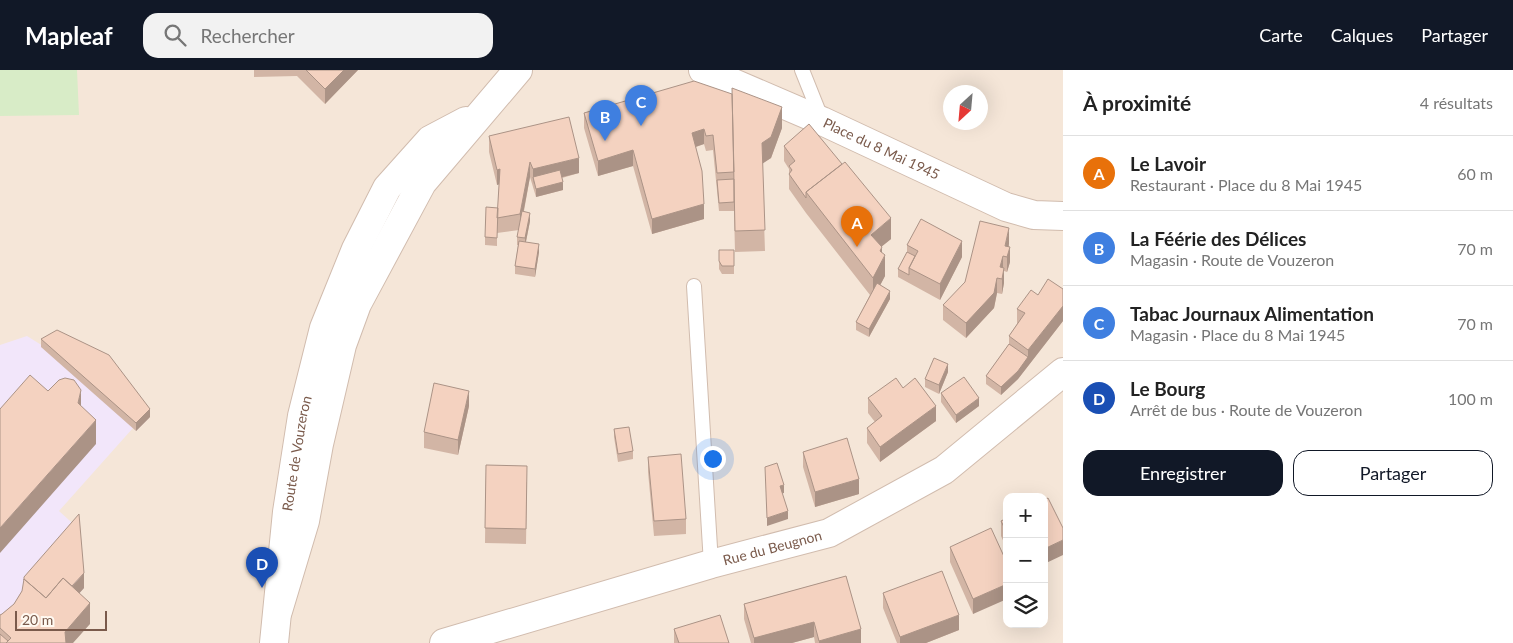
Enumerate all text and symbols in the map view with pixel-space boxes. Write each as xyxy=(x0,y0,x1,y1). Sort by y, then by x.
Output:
search box xyxy=(143,13,493,58)
text: Mapleaf xyxy=(25,21,113,50)
icon: search xyxy=(161,21,189,49)
text: Rechercher xyxy=(201,24,295,47)
text: Carte xyxy=(1259,24,1303,46)
text: Calques xyxy=(1331,24,1393,46)
text: Partager xyxy=(1421,24,1488,46)
pin: C xyxy=(625,85,657,126)
north arrow xyxy=(943,85,988,130)
text: À proximité xyxy=(1083,90,1191,115)
text: 4 résultats xyxy=(1420,93,1493,112)
pin: B xyxy=(589,100,621,141)
street label: Place du 8 Mai 1945 xyxy=(821,114,942,183)
text: Le Lavoir xyxy=(1130,152,1206,175)
text: A xyxy=(1093,164,1105,183)
text: 60 m xyxy=(1457,164,1493,183)
text: Restaurant · Place du 8 Mai 1945 xyxy=(1130,175,1362,194)
pin: A xyxy=(841,206,873,247)
text: La Féérie des Délices xyxy=(1130,227,1306,250)
text: B xyxy=(1094,239,1104,258)
text: 70 m xyxy=(1457,239,1493,258)
text: Magasin · Route de Vouzeron xyxy=(1130,250,1334,269)
text: Tabac Journaux Alimentation xyxy=(1130,302,1374,325)
text: C xyxy=(1094,314,1104,333)
text: 70 m xyxy=(1457,314,1493,333)
text: Magasin · Place du 8 Mai 1945 xyxy=(1130,325,1345,344)
text: Le Bourg xyxy=(1130,377,1205,400)
text: D xyxy=(1093,389,1105,408)
text: 100 m xyxy=(1448,389,1493,408)
street label: Route de Vouzeron xyxy=(278,394,315,512)
text: Arrêt de bus · Route de Vouzeron xyxy=(1130,400,1362,419)
your location xyxy=(700,446,726,472)
button: Enregistrer xyxy=(1083,450,1283,496)
button: Partager xyxy=(1293,450,1493,496)
map controls xyxy=(1003,493,1048,628)
button: + xyxy=(1003,493,1048,538)
street label: Rue du Beugnon xyxy=(721,526,824,568)
button: − xyxy=(1003,538,1048,583)
pin: D xyxy=(246,547,278,588)
button: layers xyxy=(1003,583,1048,628)
scale bar xyxy=(15,608,108,631)
text: 20 m xyxy=(22,611,53,628)

